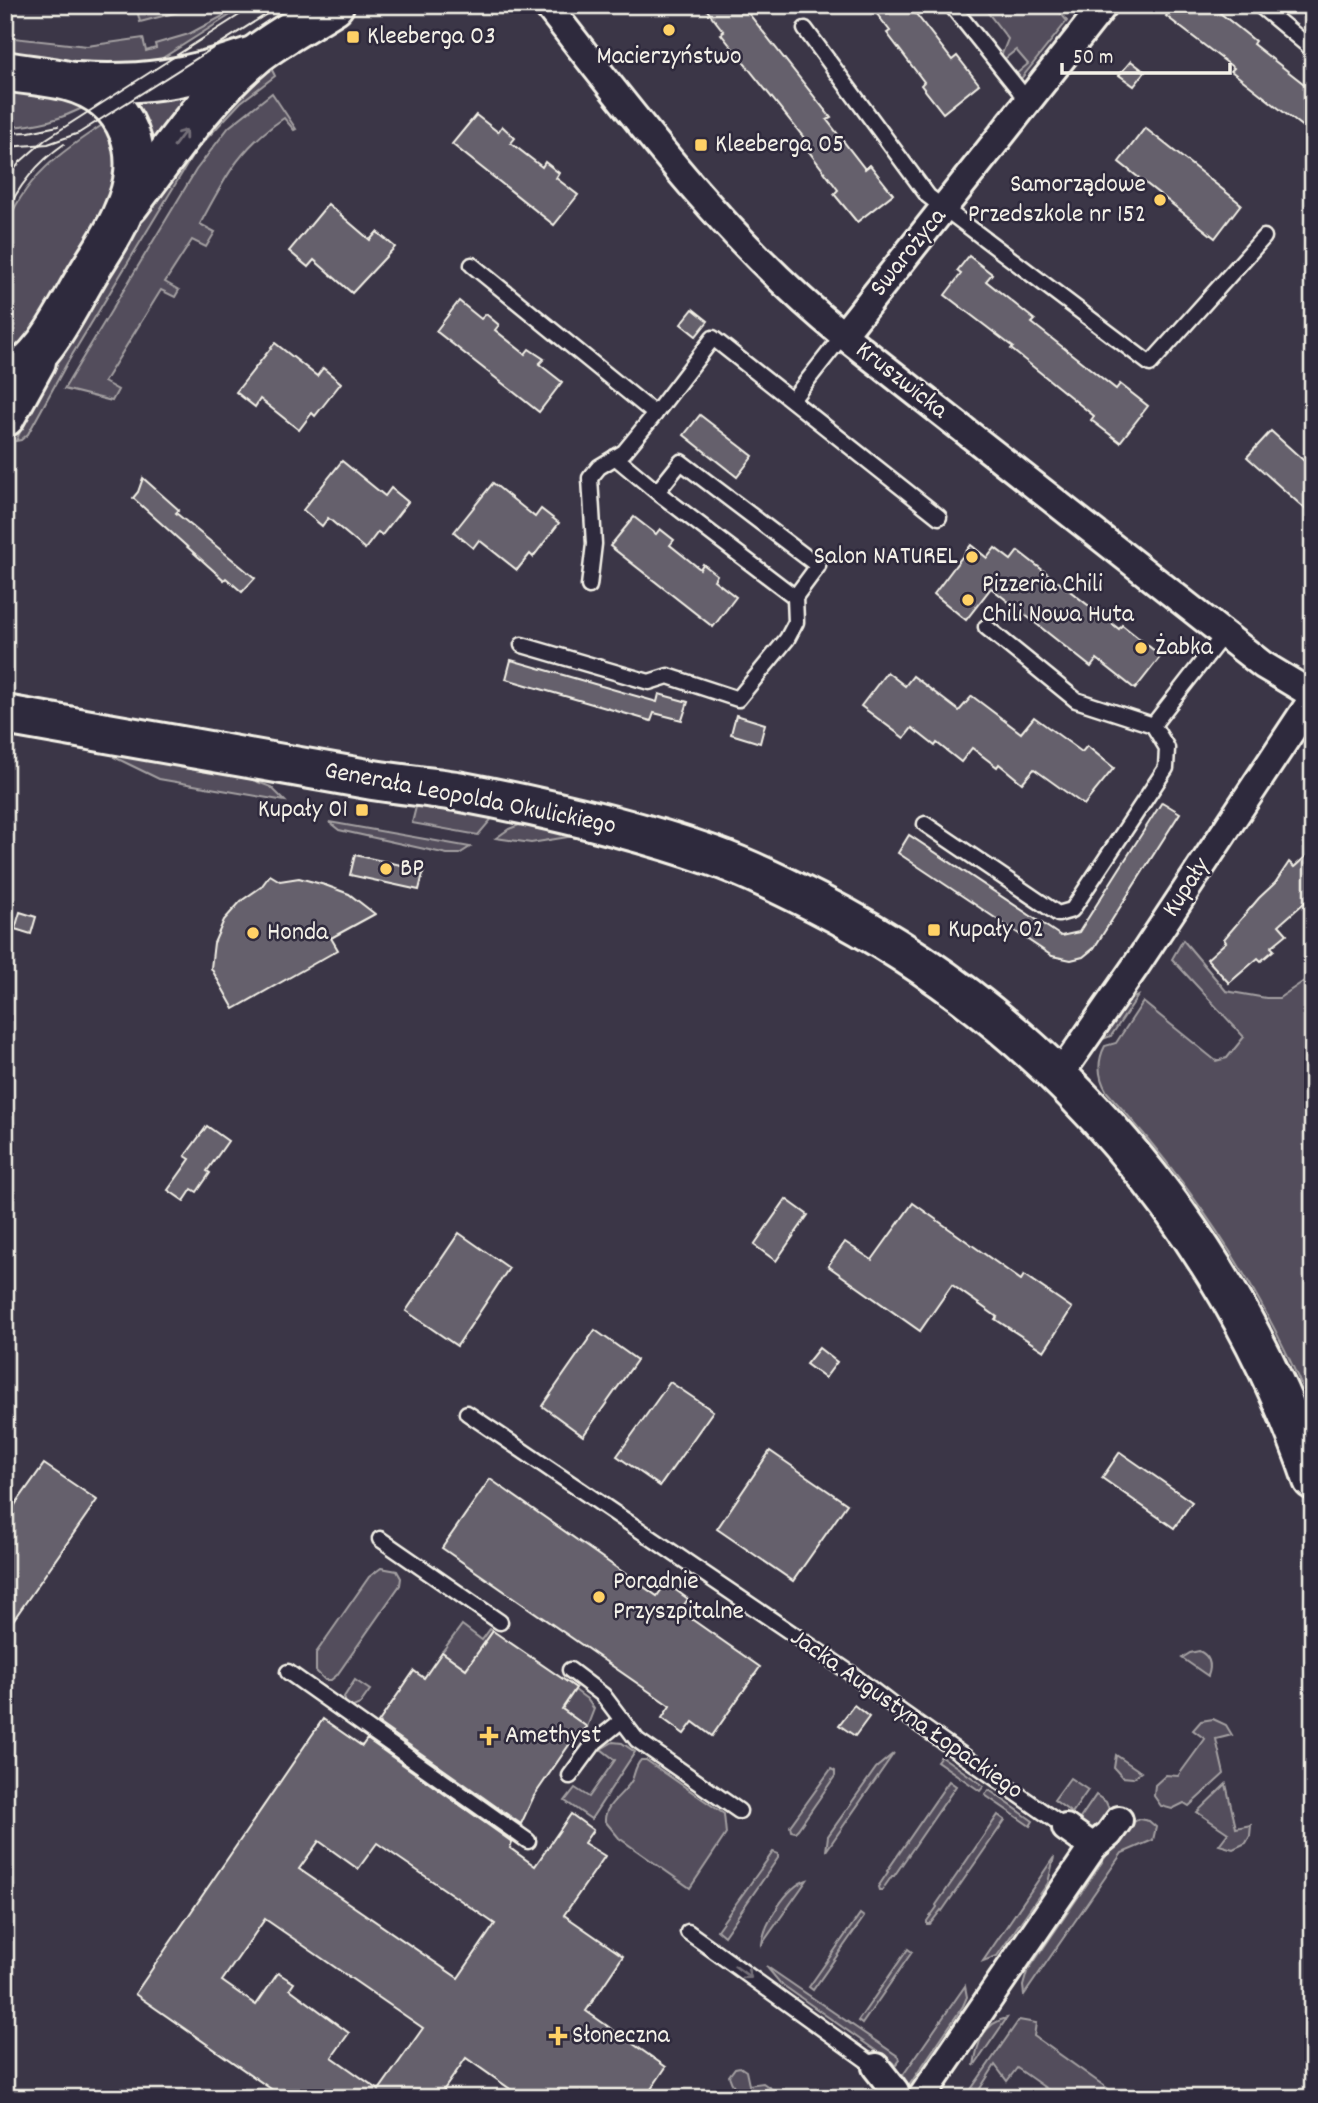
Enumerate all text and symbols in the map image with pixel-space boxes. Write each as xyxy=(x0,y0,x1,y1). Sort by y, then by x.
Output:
place label: Kleeberga 03 xyxy=(367,19,496,56)
marker: Macierzyństwo xyxy=(661,22,677,38)
marker: Kleeberga 03 xyxy=(345,29,361,45)
scale bar xyxy=(1062,32,1230,76)
place label: Macierzyństwo xyxy=(596,39,742,76)
text: 50 m xyxy=(1073,44,1113,74)
place label: Kleeberga 05 xyxy=(715,127,844,164)
one-way arrow xyxy=(172,129,187,148)
marker: Kleeberga 05 xyxy=(693,137,709,153)
place label: Samorządowe Przedszkole nr 152 xyxy=(968,167,1146,234)
marker: Samorządowe Przedszkole nr 152 xyxy=(1152,192,1168,208)
street label: Swarożyca xyxy=(862,200,957,305)
street label: Kruszwicka xyxy=(847,333,956,429)
place label: Salon NATUREL xyxy=(814,539,958,576)
marker: Salon NATUREL xyxy=(964,549,980,565)
place label: Pizzeria Chili Chili Nowa Huta xyxy=(982,567,1135,634)
marker: Pizzeria Chili Chili Nowa Huta xyxy=(960,592,976,608)
place label: Żabka xyxy=(1155,630,1214,667)
marker: Żabka xyxy=(1133,640,1149,656)
street label: Generała Leopolda Okulickiego xyxy=(321,753,619,845)
place label: Kupały 01 xyxy=(258,792,348,829)
marker: Kupały 01 xyxy=(354,802,370,818)
street label: Kupały xyxy=(1154,850,1220,925)
place label: BP xyxy=(400,851,424,888)
marker: BP xyxy=(378,861,394,877)
place label: Kupały 02 xyxy=(948,912,1044,949)
place label: Honda xyxy=(267,915,329,952)
marker: Kupały 02 xyxy=(926,922,942,938)
marker: Honda xyxy=(245,925,261,941)
place label: Poradnie Przyszpitalne xyxy=(613,1564,744,1631)
marker: Poradnie Przyszpitalne xyxy=(591,1589,607,1605)
street label: Jacka Augustyna Łopackiego xyxy=(782,1620,1030,1810)
place label: Amethyst xyxy=(505,1718,601,1755)
marker: Amethyst xyxy=(479,1726,499,1746)
one-way arrow xyxy=(733,1964,752,1979)
place label: Słoneczna xyxy=(572,2018,670,2055)
marker: Słoneczna xyxy=(550,2028,566,2044)

